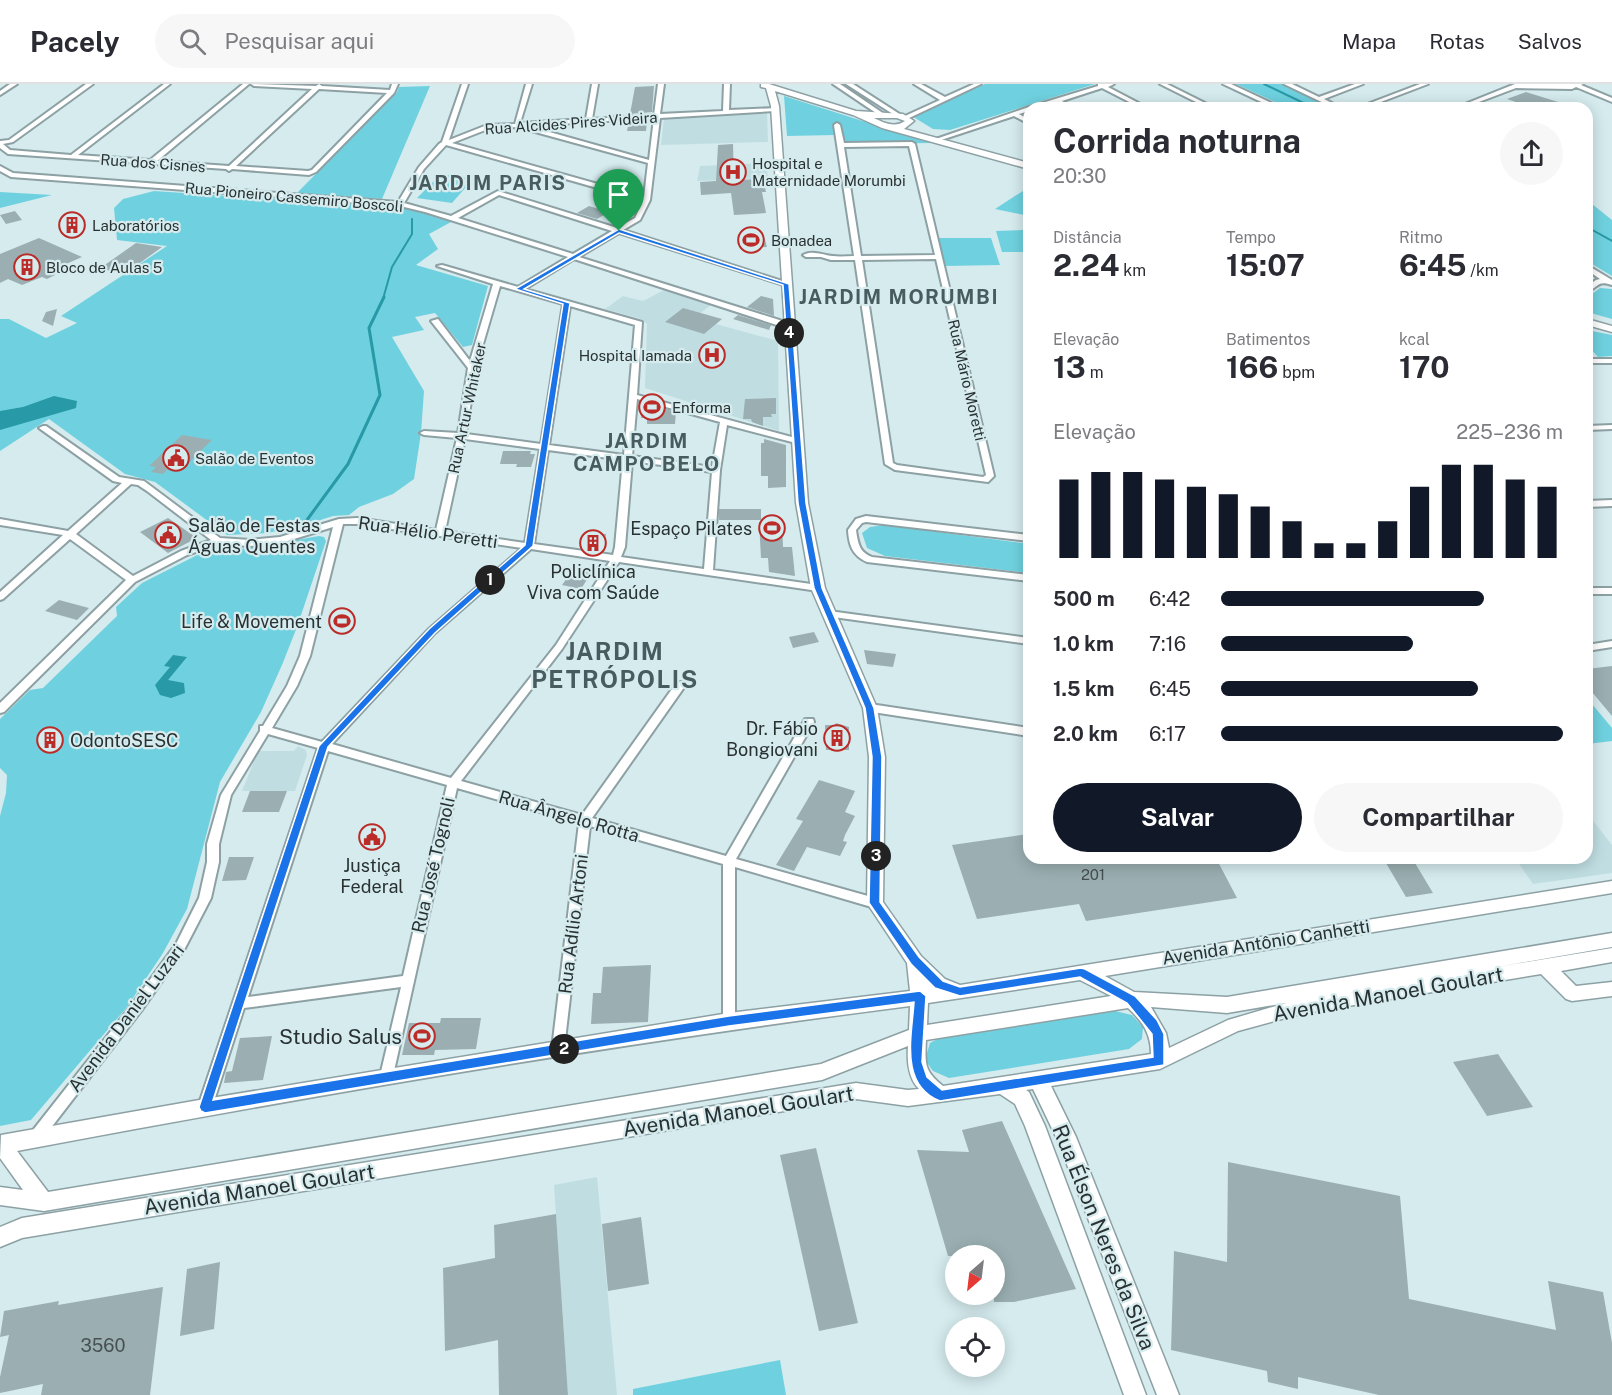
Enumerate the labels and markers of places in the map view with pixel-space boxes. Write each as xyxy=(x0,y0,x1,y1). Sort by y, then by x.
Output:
place label: Hospital e Maternidade Morumbi xyxy=(752,155,906,189)
hospital icon: Hospital e Maternidade Morumbi xyxy=(718,157,748,187)
pin xyxy=(593,169,644,231)
building icon: Laboratórios xyxy=(57,210,87,240)
place label: Laboratórios xyxy=(92,217,179,234)
sports icon: Bonadea xyxy=(736,225,766,255)
place label: Bonadea xyxy=(771,232,832,249)
building icon: Bloco de Aulas 5 xyxy=(12,252,42,282)
place label: Bloco de Aulas 5 xyxy=(46,259,162,276)
pin: 4 xyxy=(774,318,804,348)
hospital icon: Hospital Iamada xyxy=(697,340,727,370)
place label: Hospital Iamada xyxy=(579,347,692,364)
sports icon: Enforma xyxy=(637,392,667,422)
place label: Enforma xyxy=(672,399,731,416)
public building icon: Salão de Eventos xyxy=(161,443,191,473)
place label: Salão de Eventos xyxy=(195,450,314,467)
sports icon: Espaço Pilates xyxy=(757,513,787,543)
place label: Salão de Festas Águas Quentes xyxy=(188,515,320,557)
place label: Espaço Pilates xyxy=(630,518,752,539)
public building icon: Salão de Festas Águas Quentes xyxy=(153,520,183,550)
building icon: Policlínica Viva com Saúde xyxy=(578,528,608,558)
place label: Policlínica Viva com Saúde xyxy=(527,561,659,603)
pin: 1 xyxy=(475,565,505,595)
sports icon: Life & Movement xyxy=(327,606,357,636)
place label: Life & Movement xyxy=(181,611,322,632)
place label: Dr. Fábio Bongiovani xyxy=(726,718,818,760)
building icon: Dr. Fábio Bongiovani xyxy=(822,723,852,753)
building icon: OdontoSESC xyxy=(35,725,65,755)
place label: OdontoSESC xyxy=(70,730,178,751)
public building icon: Justiça Federal xyxy=(357,822,387,852)
pin: 3 xyxy=(861,841,891,871)
place label: Justiça Federal xyxy=(340,855,404,897)
sports icon: Studio Salus xyxy=(407,1021,437,1051)
place label: Studio Salus xyxy=(279,1024,402,1049)
pin: 2 xyxy=(549,1034,579,1064)

